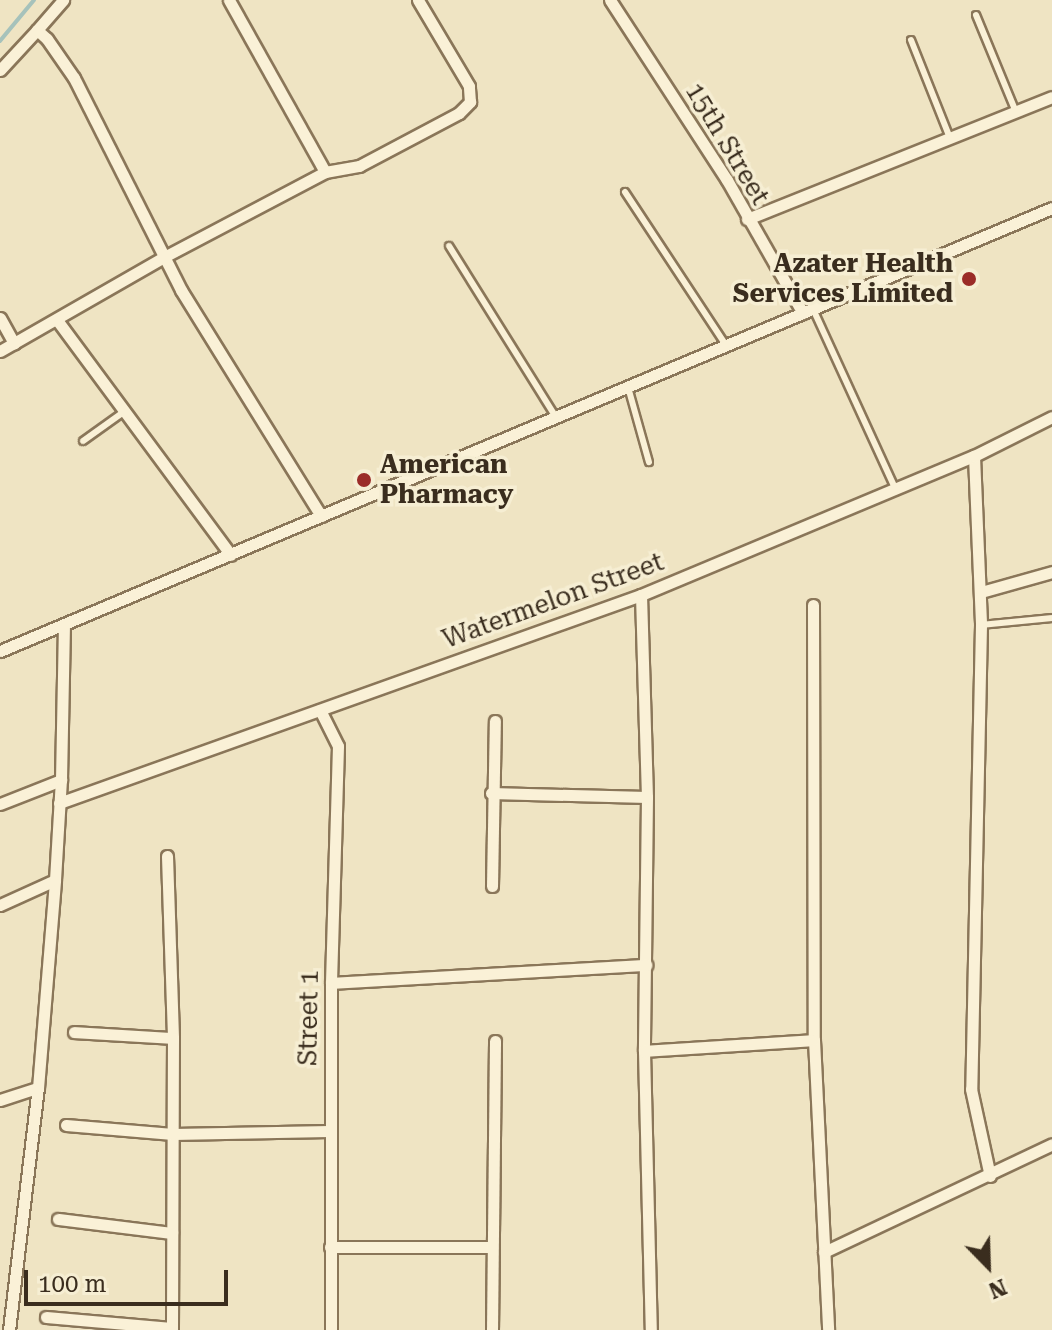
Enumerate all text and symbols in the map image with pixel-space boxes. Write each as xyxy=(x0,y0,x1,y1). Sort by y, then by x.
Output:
street label: 15th Street xyxy=(678,77,776,211)
place label: Azater Health Services Limited xyxy=(733,248,953,310)
marker: Azater Health Services Limited xyxy=(960,270,978,288)
place label: American Pharmacy xyxy=(380,449,514,510)
marker: American Pharmacy xyxy=(355,471,373,489)
street label: Watermelon Street xyxy=(438,546,668,656)
street label: Street 1 xyxy=(293,970,325,1066)
north arrow xyxy=(948,1226,1028,1306)
scale bar xyxy=(28,1254,232,1304)
text: 100 m xyxy=(38,1270,106,1298)
text: N xyxy=(985,1274,1010,1303)

